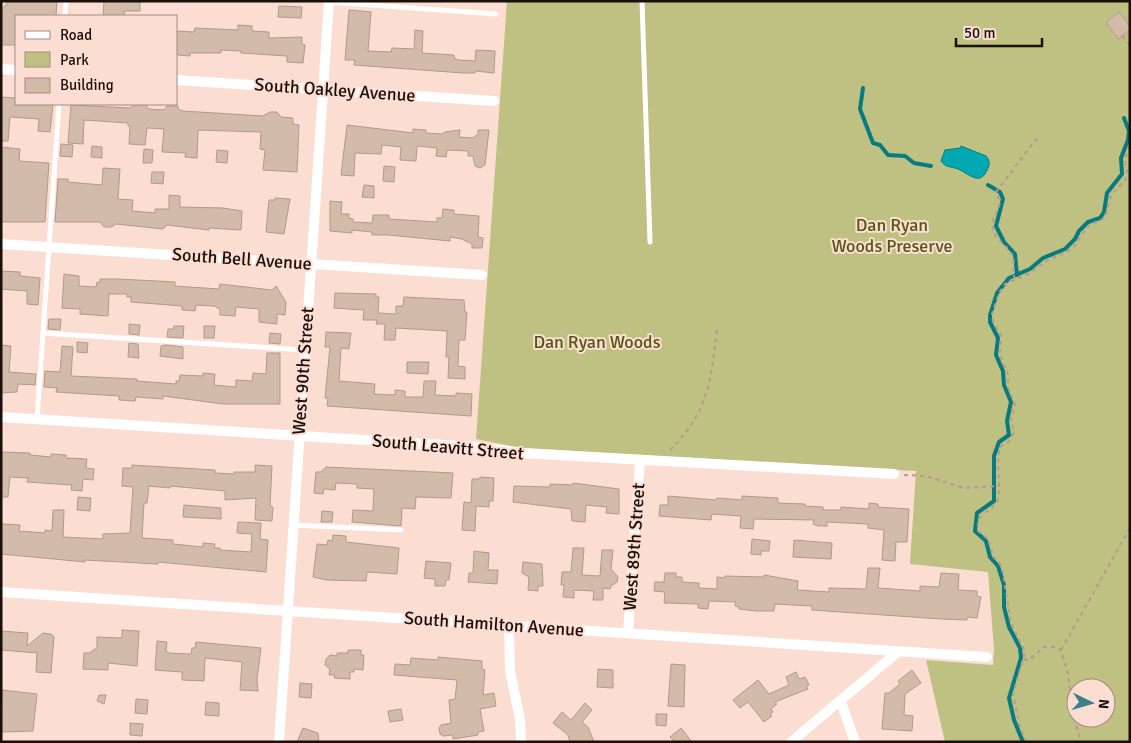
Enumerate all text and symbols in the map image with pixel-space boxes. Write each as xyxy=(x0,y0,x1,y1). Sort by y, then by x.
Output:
legend xyxy=(15,15,178,105)
scale bar xyxy=(956,15,1042,47)
text: 50 m xyxy=(964,24,995,42)
text: Road xyxy=(60,26,92,44)
text: Park xyxy=(60,51,89,69)
street label: South Oakley Avenue xyxy=(254,73,416,107)
text: Building xyxy=(60,76,114,94)
park label: Dan Ryan Woods Preserve xyxy=(832,214,952,257)
street label: South Bell Avenue xyxy=(171,243,313,275)
street label: West 90th Street xyxy=(288,306,318,436)
park label: Dan Ryan Woods xyxy=(533,331,661,353)
street label: South Leavitt Street xyxy=(371,429,525,465)
street label: West 89th Street xyxy=(619,482,649,612)
street label: South Hamilton Avenue xyxy=(403,607,585,641)
north arrow xyxy=(1066,678,1116,728)
text: N xyxy=(1095,698,1112,710)

